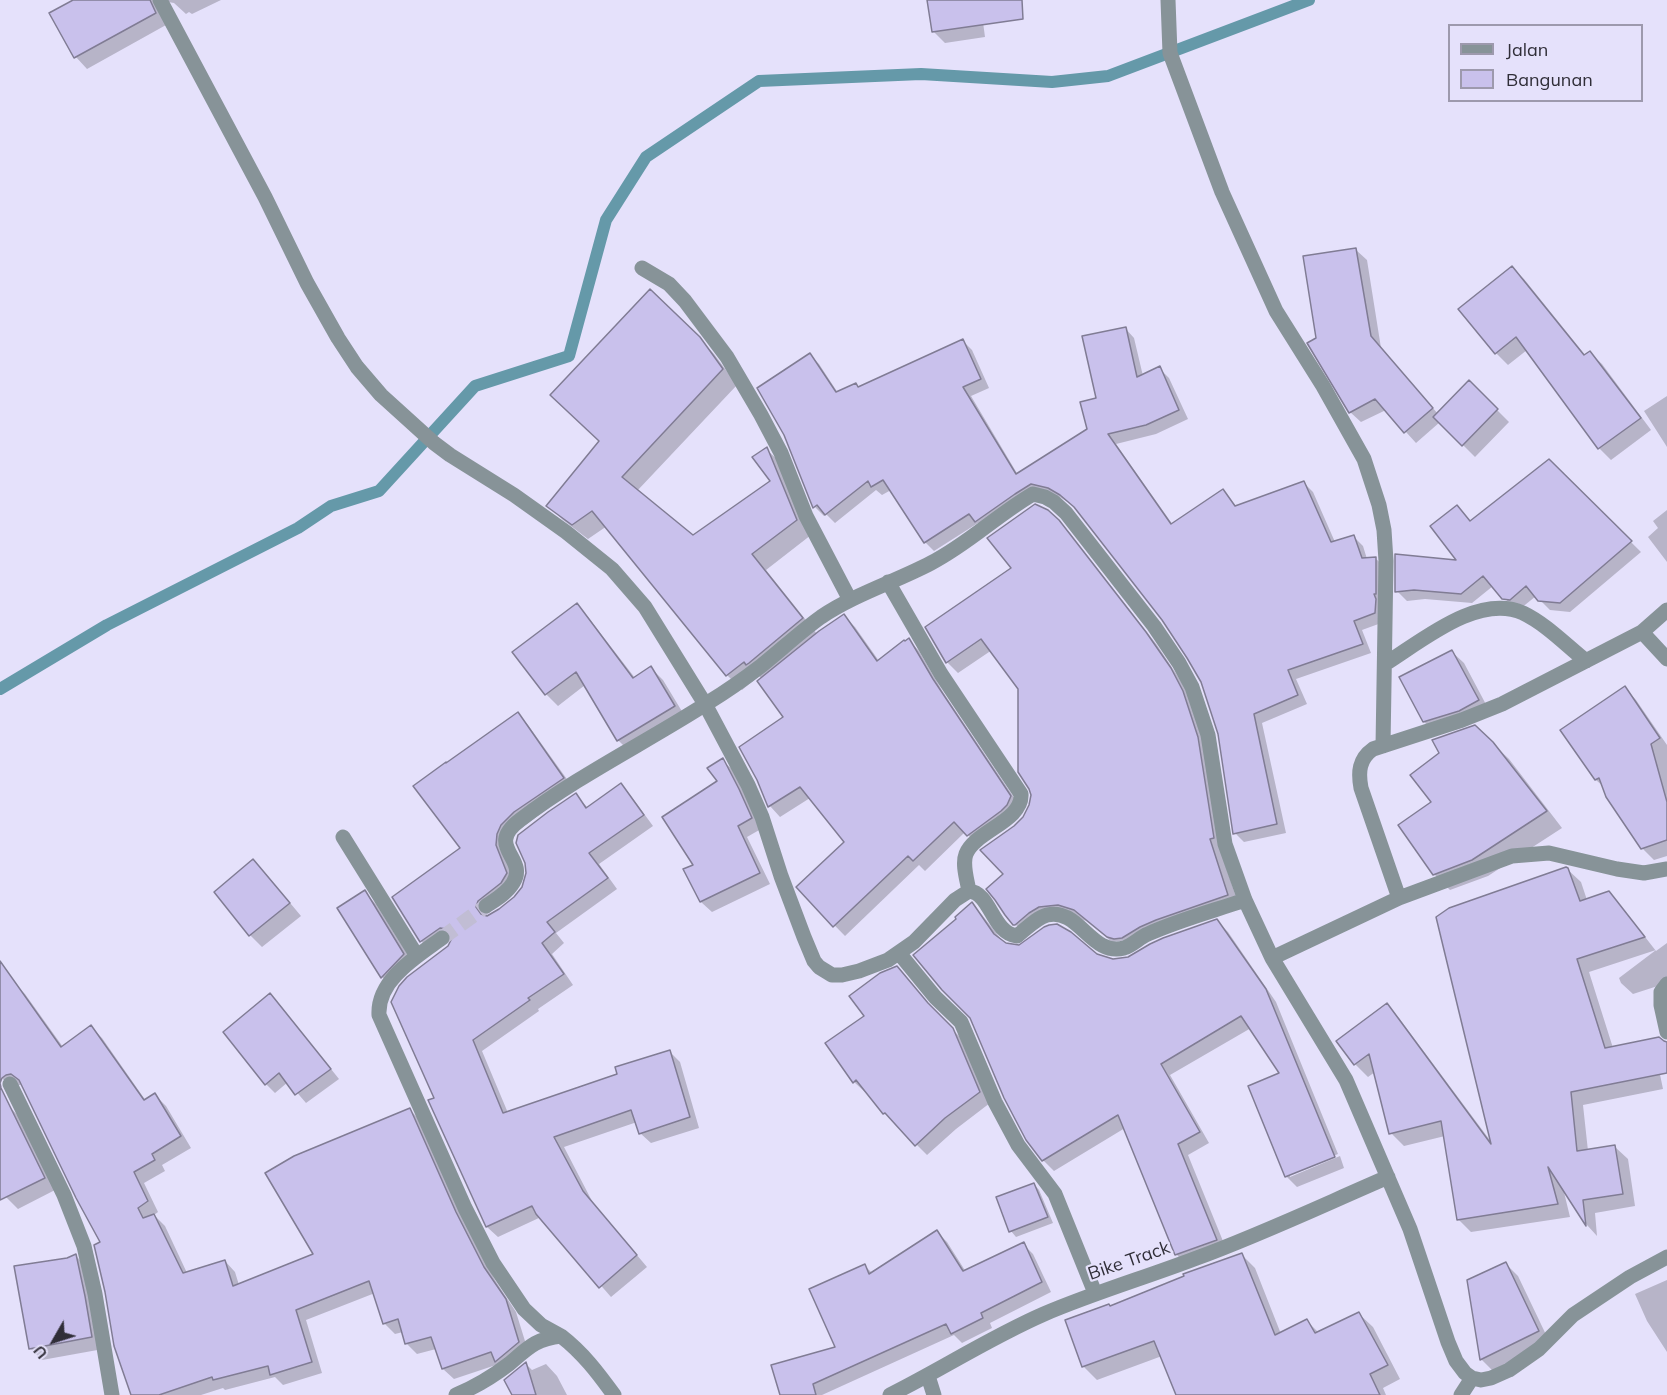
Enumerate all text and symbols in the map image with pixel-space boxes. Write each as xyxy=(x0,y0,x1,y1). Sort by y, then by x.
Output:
legend xyxy=(1448,24,1643,102)
text: Jalan xyxy=(1506,38,1548,61)
text: Bangunan xyxy=(1506,68,1593,91)
street label: Bike Track xyxy=(1085,1237,1173,1285)
north arrow xyxy=(24,1311,84,1371)
text: U xyxy=(29,1341,52,1363)

